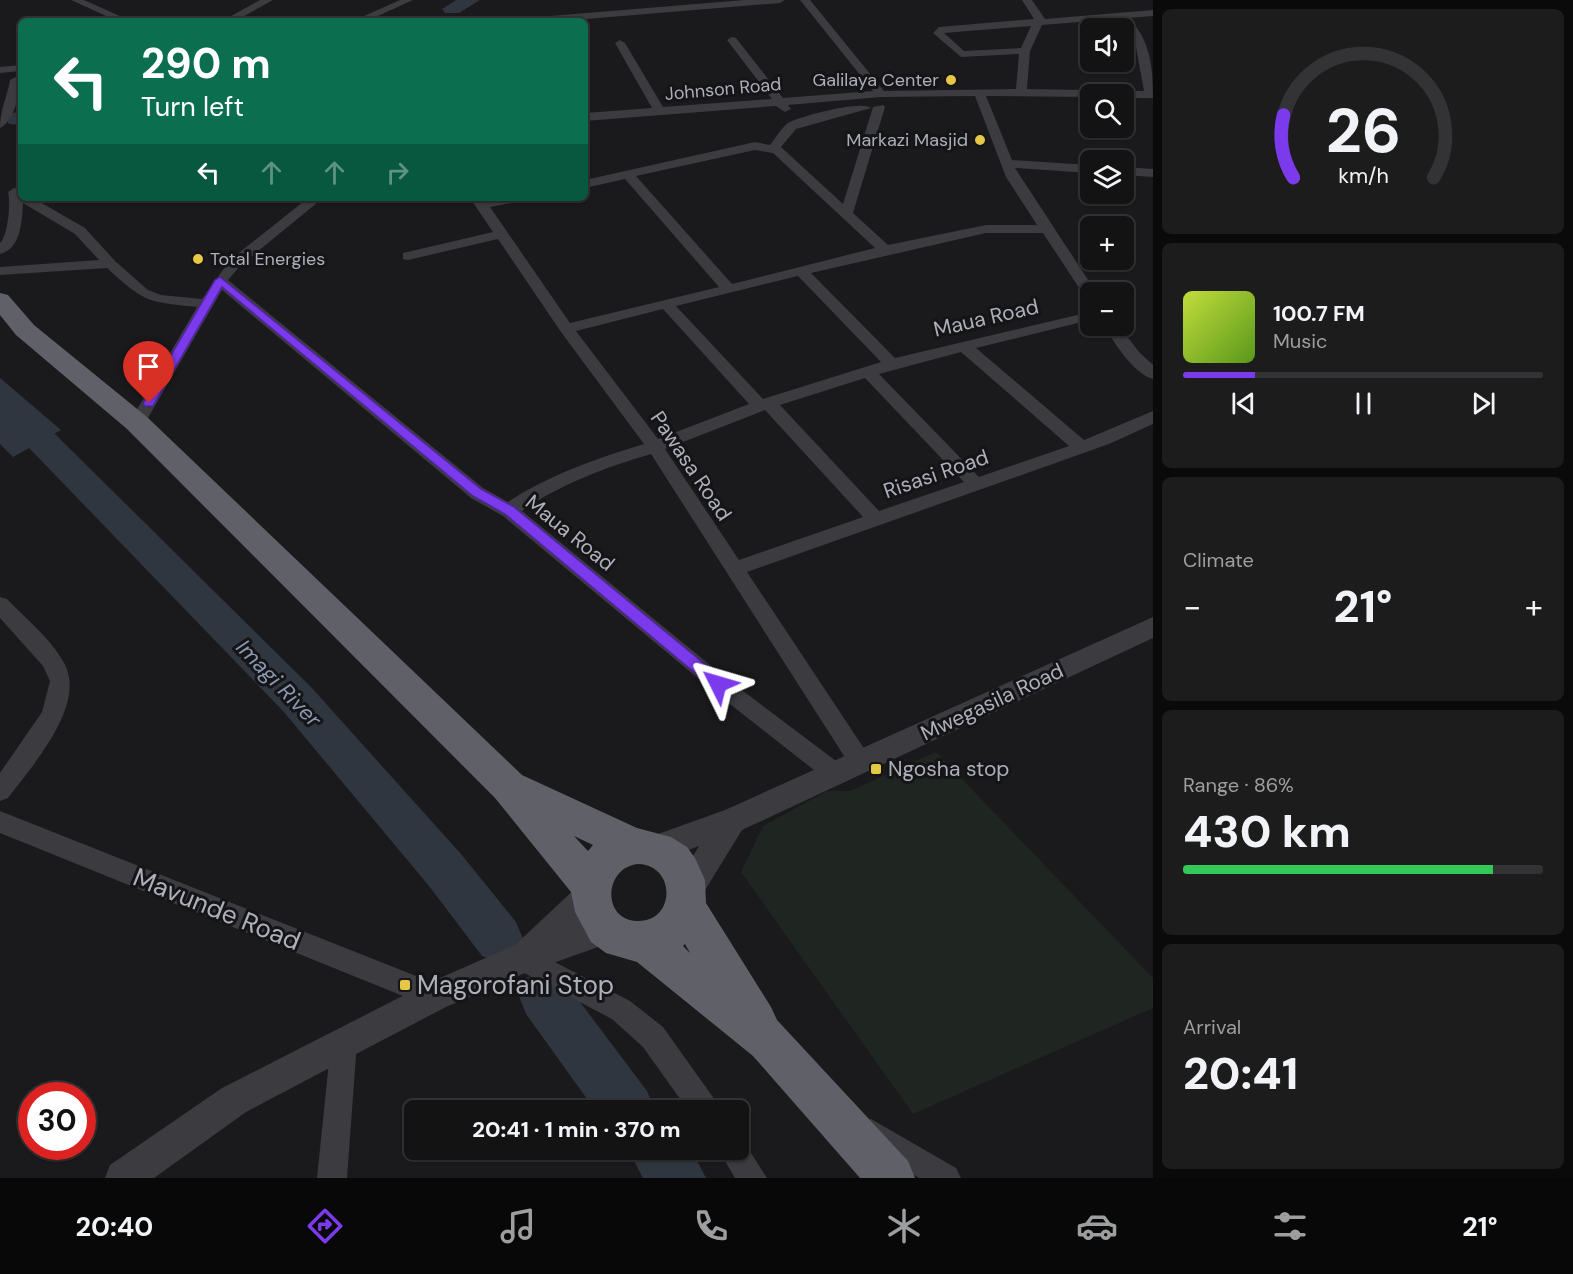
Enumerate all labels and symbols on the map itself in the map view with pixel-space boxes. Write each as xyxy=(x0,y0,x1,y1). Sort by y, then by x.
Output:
place label: Galilaya Center xyxy=(813,68,939,92)
street label: Johnson Road xyxy=(664,72,782,106)
marker: Galilaya Center xyxy=(944,73,958,87)
place label: Markazi Masjid xyxy=(846,128,968,152)
marker: Markazi Masjid xyxy=(973,133,987,147)
place label: Total Energies xyxy=(210,247,325,271)
marker: Total Energies xyxy=(191,252,205,266)
street label: Maua Road xyxy=(931,292,1041,344)
pin xyxy=(123,341,174,403)
street label: Pawasa Road xyxy=(644,406,738,526)
street label: Risasi Road xyxy=(880,443,992,505)
street label: Maua Road xyxy=(520,488,620,578)
water label: Imagi River xyxy=(230,633,328,734)
position arrow xyxy=(686,652,750,716)
street label: Mwegasila Road xyxy=(916,657,1068,747)
place label: Ngosha stop xyxy=(888,755,1010,783)
marker: Ngosha stop xyxy=(869,762,883,776)
street label: Mavunde Road xyxy=(128,860,306,958)
place label: Magorofani Stop xyxy=(417,968,614,1002)
marker: Magorofani Stop xyxy=(398,978,412,992)
speed limit sign: 30 xyxy=(18,1082,96,1160)

